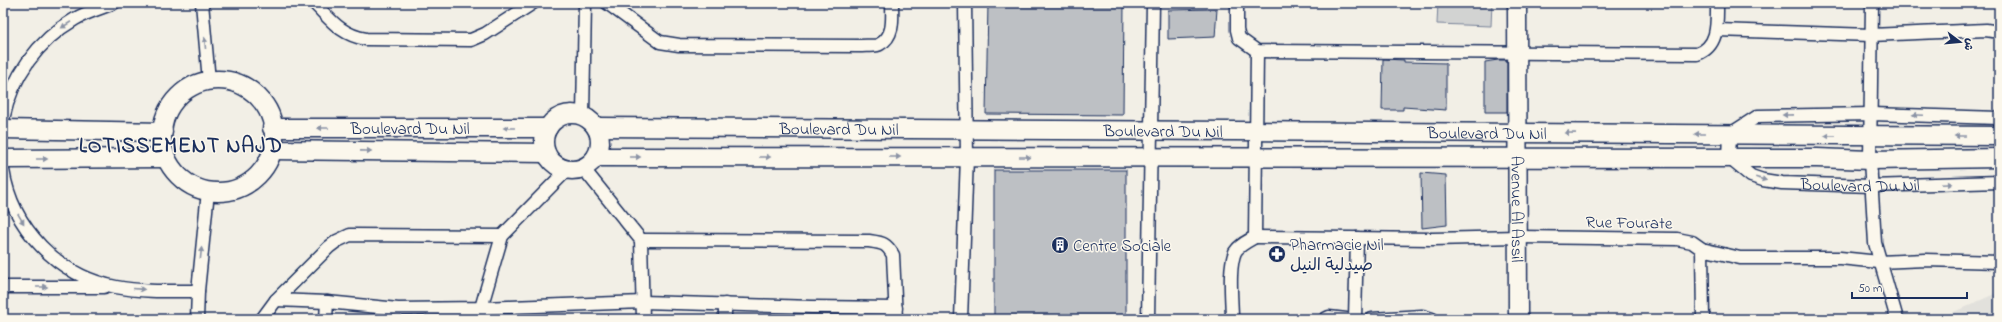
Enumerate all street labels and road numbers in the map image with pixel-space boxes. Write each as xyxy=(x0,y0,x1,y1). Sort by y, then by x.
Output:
street label: Boulevard Du Nil xyxy=(349,117,470,142)
street label: Boulevard Du Nil xyxy=(778,117,899,143)
street label: Boulevard Du Nil xyxy=(1102,119,1223,145)
street label: Boulevard Du Nil xyxy=(1426,121,1547,147)
street label: Avenue Al Assil xyxy=(1503,156,1529,262)
street label: Boulevard Du Nil xyxy=(1799,173,1920,200)
street label: Rue Fourate xyxy=(1585,210,1673,237)

